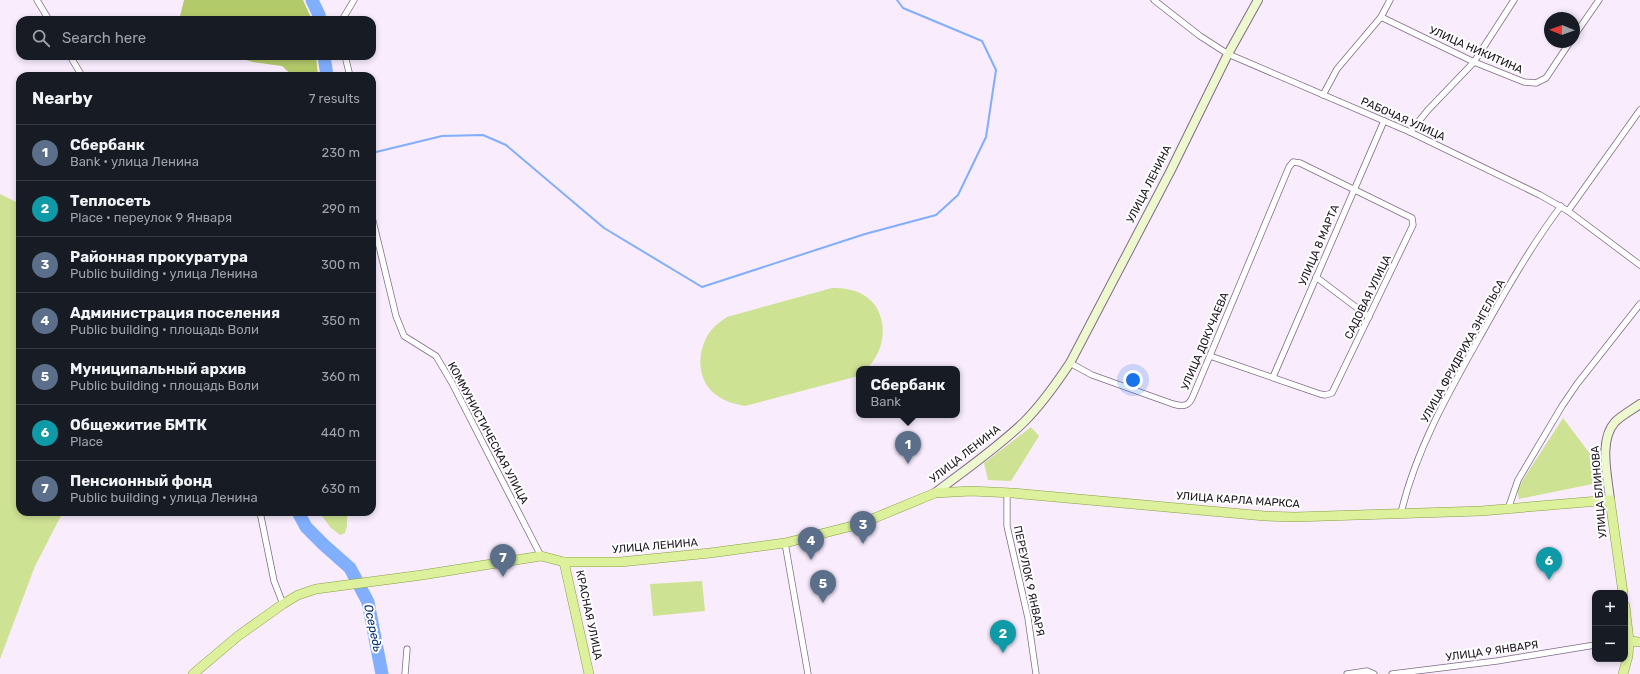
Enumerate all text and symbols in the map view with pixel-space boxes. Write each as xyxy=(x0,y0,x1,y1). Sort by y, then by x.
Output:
north arrow xyxy=(1544,12,1580,48)
search box xyxy=(16,16,376,60)
street label: УЛИЦА НИКИТИНА xyxy=(1427,23,1525,77)
icon: search xyxy=(30,27,52,49)
text: Search here xyxy=(62,29,146,47)
text: Nearby xyxy=(32,88,93,108)
text: 7 results xyxy=(309,91,360,106)
street label: РАБОЧАЯ УЛИЦА xyxy=(1359,95,1448,144)
text: Сбербанк xyxy=(70,136,145,154)
street label: УЛИЦА ЛЕНИНА xyxy=(1124,142,1175,225)
text: 1 xyxy=(42,145,48,160)
text: 230 m xyxy=(322,145,360,160)
text: Bank · улица Ленина xyxy=(70,154,199,169)
text: Теплосеть xyxy=(70,192,151,210)
text: 2 xyxy=(41,201,49,216)
text: 290 m xyxy=(322,201,360,216)
street label: УЛИЦА 8 МАРТА xyxy=(1296,202,1342,287)
text: Place · переулок 9 Января xyxy=(70,210,232,225)
text: Районная прокуратура xyxy=(70,248,248,266)
street label: САДОВАЯ УЛИЦА xyxy=(1342,252,1394,341)
text: 3 xyxy=(41,257,49,272)
text: 300 m xyxy=(321,257,360,272)
text: Public building · улица Ленина xyxy=(70,266,258,281)
street label: УЛИЦА ФРИДРИХА ЭНГЕЛЬСА xyxy=(1418,277,1508,425)
street label: УЛИЦА ДОКУЧАЕВА xyxy=(1179,290,1232,392)
text: Администрация поселения xyxy=(70,304,280,322)
text: 4 xyxy=(41,313,49,328)
text: 350 m xyxy=(321,313,360,328)
text: Public building · площадь Воли xyxy=(70,322,259,337)
text: Муниципальный архив xyxy=(70,360,246,378)
street label: КОММУНИСТИЧЕСКАЯ УЛИЦА xyxy=(445,360,531,507)
popup xyxy=(856,366,960,418)
text: 5 xyxy=(41,369,49,384)
text: 360 m xyxy=(321,369,360,384)
your location xyxy=(1123,370,1143,390)
text: Сбербанк xyxy=(871,376,945,394)
text: Public building · площадь Воли xyxy=(70,378,259,393)
text: Bank xyxy=(871,394,901,409)
text: Общежитие БМТК xyxy=(70,416,207,434)
street label: УЛИЦА ЛЕНИНА xyxy=(927,422,1003,486)
text: 6 xyxy=(41,425,49,440)
text: 440 m xyxy=(321,425,360,440)
pin: 1 xyxy=(895,431,921,464)
text: Place xyxy=(70,434,103,449)
street label: УЛИЦА БЛИНОВА xyxy=(1588,444,1610,539)
text: Пенсионный фонд xyxy=(70,472,212,490)
text: 7 xyxy=(41,481,49,496)
text: 630 m xyxy=(321,481,360,496)
street label: УЛИЦА КАРЛА МАРКСА xyxy=(1176,489,1301,511)
text: Public building · улица Ленина xyxy=(70,490,258,505)
pin: 3 xyxy=(850,511,876,544)
street label: ПЕРЕУЛОК 9 ЯНВАРЯ xyxy=(1011,525,1047,637)
pin: 4 xyxy=(798,527,824,560)
street label: УЛИЦА ЛЕНИНА xyxy=(612,536,699,556)
pin: 7 xyxy=(490,544,516,577)
pin: 6 xyxy=(1536,547,1562,580)
street label: КРАСНАЯ УЛИЦА xyxy=(573,569,605,662)
pin: 5 xyxy=(810,570,836,603)
map controls xyxy=(1592,590,1628,662)
button: + xyxy=(1592,590,1628,626)
water label: Осередь xyxy=(361,603,385,653)
pin: 2 xyxy=(990,620,1016,653)
button: − xyxy=(1592,626,1628,662)
street label: УЛИЦА 9 ЯНВАРЯ xyxy=(1445,638,1539,664)

